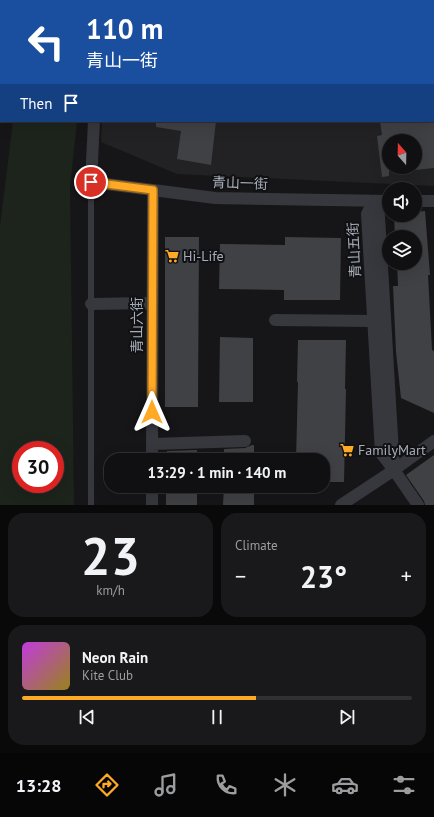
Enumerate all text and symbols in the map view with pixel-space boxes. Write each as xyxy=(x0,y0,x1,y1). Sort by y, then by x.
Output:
text: 110 m xyxy=(86,10,163,47)
icon: left xyxy=(20,16,72,68)
text: 青山一街 xyxy=(86,49,158,72)
icon: arrive xyxy=(60,92,82,114)
text: Then xyxy=(20,94,52,113)
north arrow xyxy=(382,134,422,174)
map controls xyxy=(382,134,422,270)
pin xyxy=(74,165,108,199)
icon: arrive xyxy=(80,171,102,193)
street label: 青山一街 xyxy=(212,173,268,193)
button: sound xyxy=(382,182,422,222)
street label: 青山五街 xyxy=(344,222,364,278)
button: layers xyxy=(382,230,422,270)
place label: Hi-Life xyxy=(183,247,224,265)
supermarket icon: Hi-Life xyxy=(164,248,180,264)
street label: 青山六街 xyxy=(128,297,146,353)
position arrow xyxy=(131,391,173,433)
speed limit sign: 30 xyxy=(12,441,64,493)
place label: FamilyMart xyxy=(358,441,426,459)
supermarket icon: FamilyMart xyxy=(339,442,355,458)
text: 13:29 · 1 min · 140 m xyxy=(148,463,286,482)
text: 23 xyxy=(81,522,140,589)
text: Climate xyxy=(235,537,278,554)
text: 23° xyxy=(300,557,347,596)
text: − xyxy=(235,562,246,590)
text: + xyxy=(401,562,412,590)
text: km/h xyxy=(96,582,125,599)
text: Neon Rain xyxy=(82,648,148,667)
text: Kite Club xyxy=(82,667,133,684)
icon: previous xyxy=(76,706,98,728)
icon: pause xyxy=(206,706,228,728)
icon: next xyxy=(336,706,358,728)
icon: directions xyxy=(93,771,121,799)
icon: music xyxy=(152,771,180,799)
icon: phone xyxy=(212,771,240,799)
icon: climate xyxy=(271,771,299,799)
icon: car xyxy=(331,771,359,799)
icon: filters xyxy=(390,771,418,799)
text: 13:28 xyxy=(16,774,61,797)

